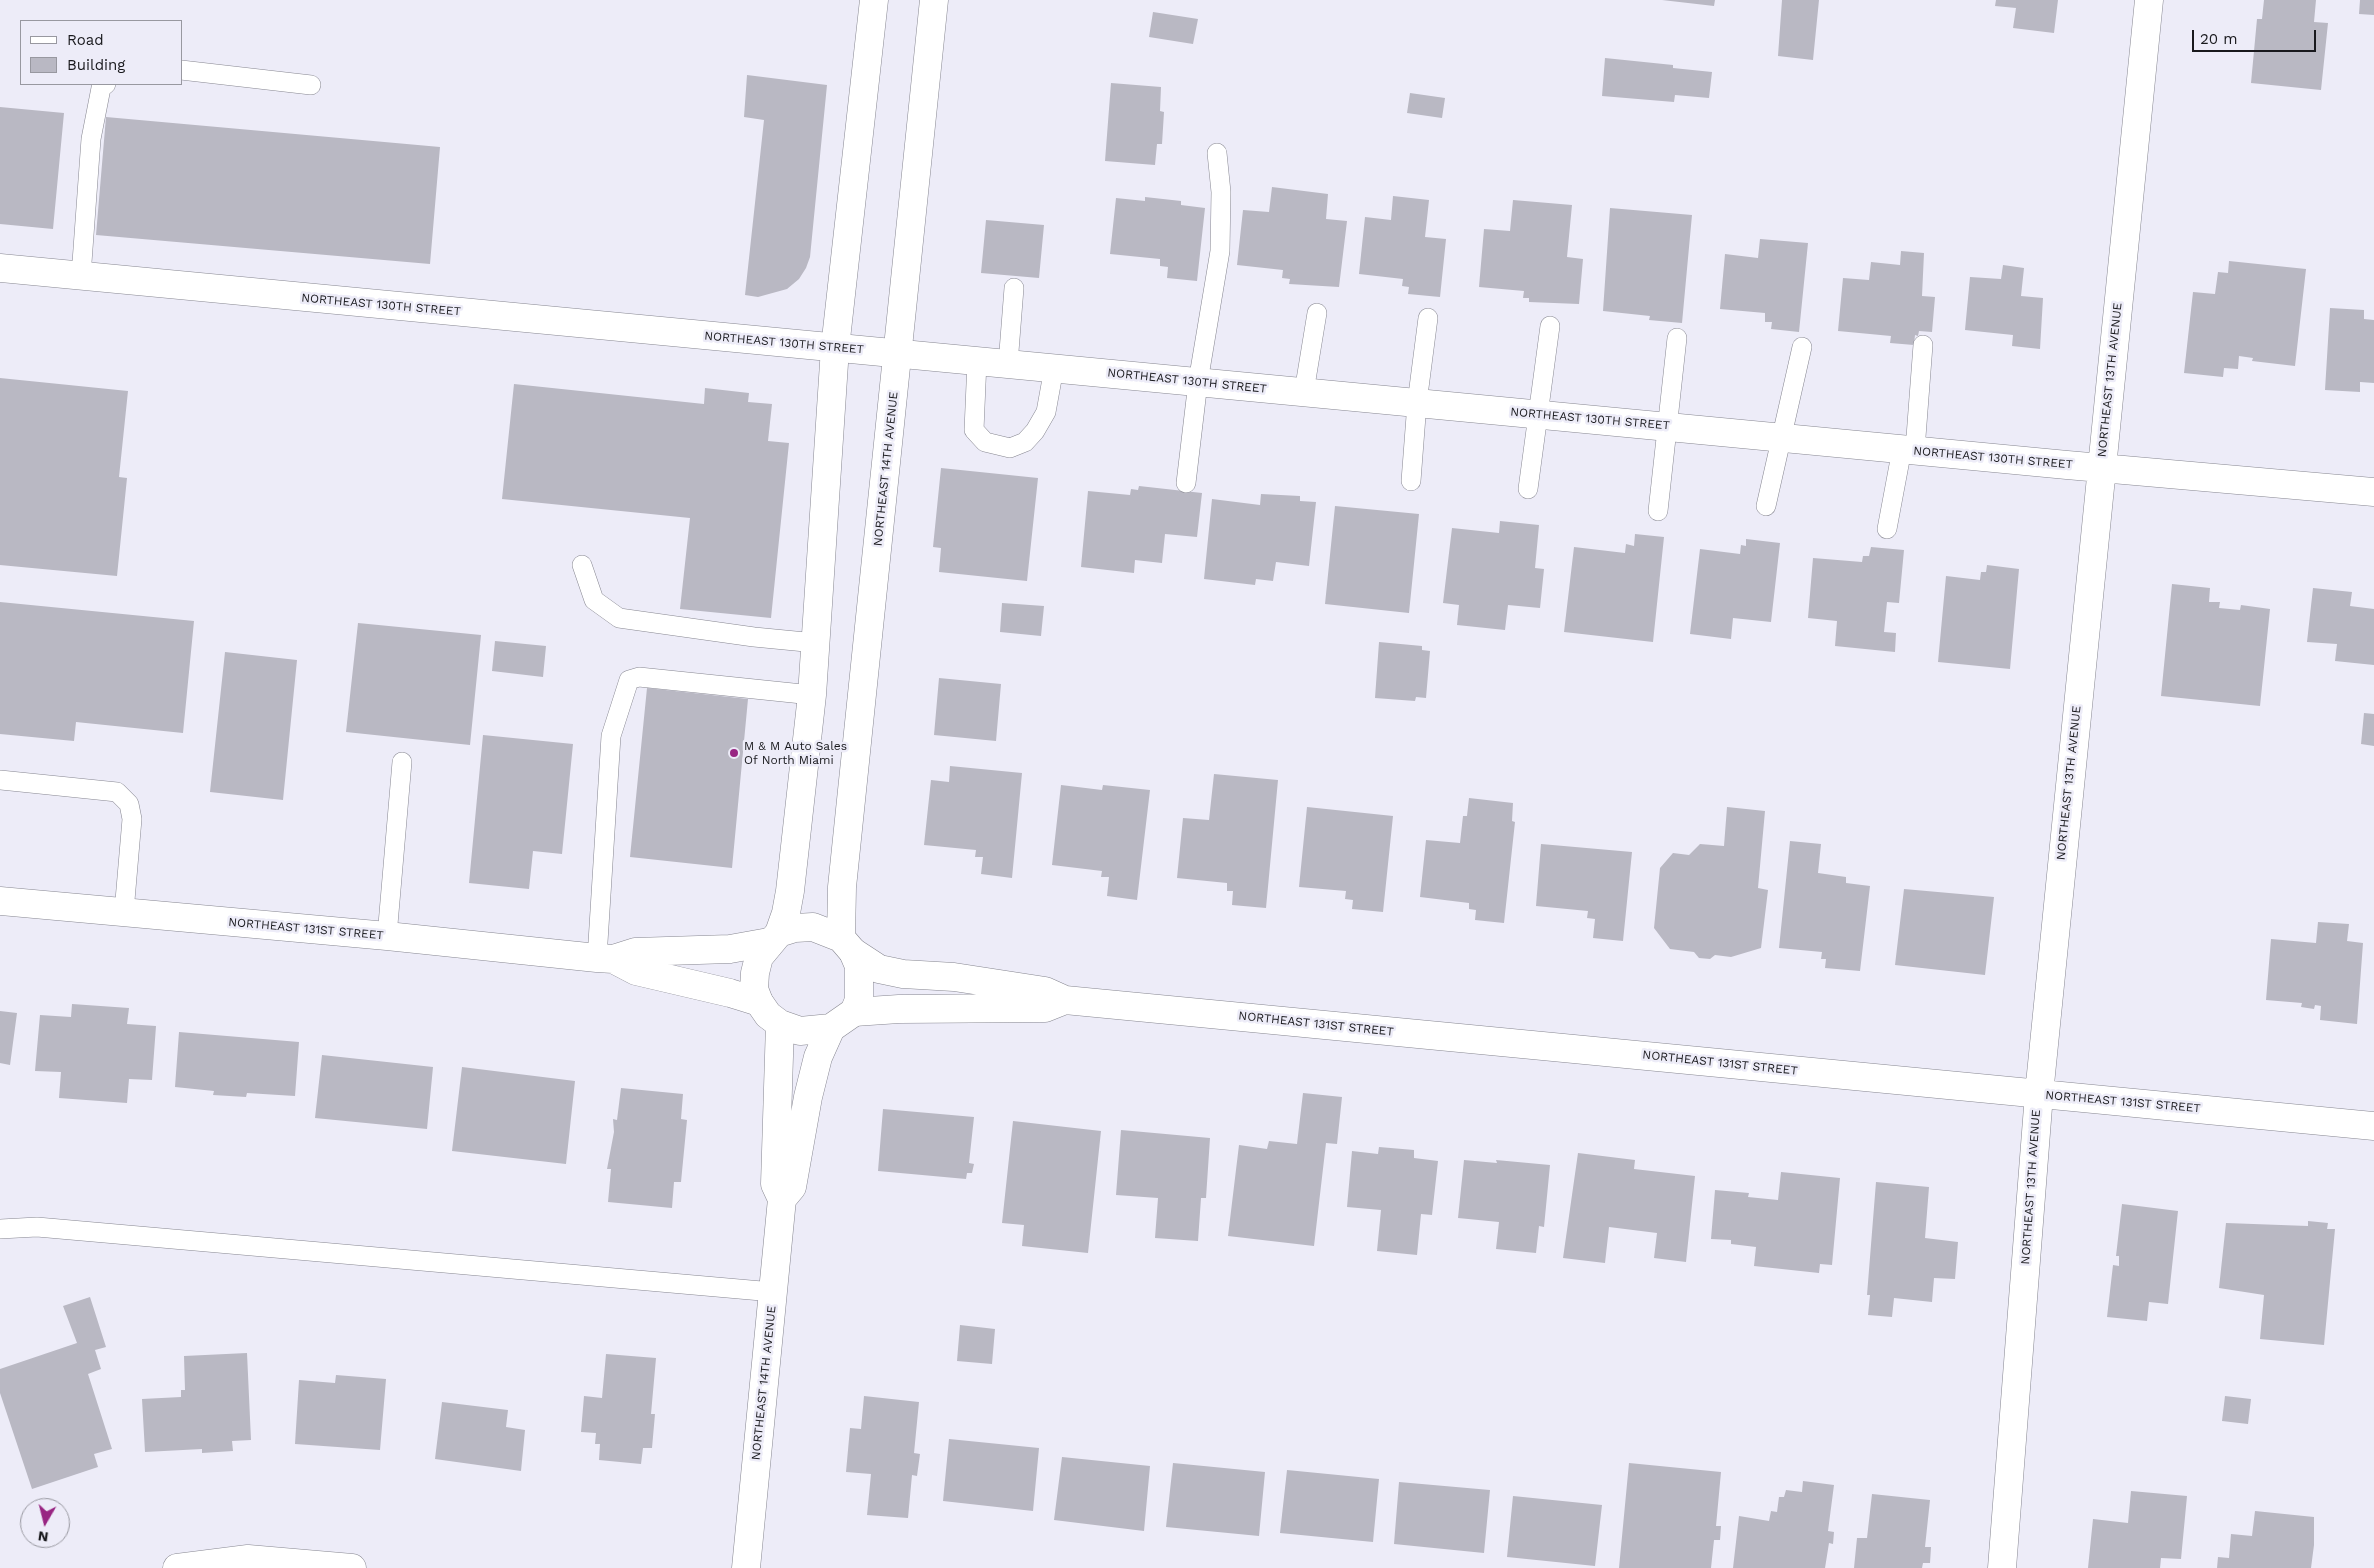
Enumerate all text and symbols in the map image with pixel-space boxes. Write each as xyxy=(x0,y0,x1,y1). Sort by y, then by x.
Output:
legend xyxy=(20,20,182,85)
scale bar xyxy=(2194,20,2318,52)
text: 20 m xyxy=(2200,30,2238,48)
text: Road xyxy=(67,31,104,49)
text: Building xyxy=(67,56,125,74)
street label: NORTHEAST 130TH STREET xyxy=(301,291,461,319)
street label: NORTHEAST 13TH AVENUE xyxy=(2095,302,2125,458)
street label: NORTHEAST 130TH STREET xyxy=(704,329,864,357)
street label: NORTHEAST 130TH STREET xyxy=(1107,365,1267,397)
street label: NORTHEAST 14TH AVENUE xyxy=(871,391,901,547)
street label: NORTHEAST 130TH STREET xyxy=(1510,405,1670,433)
street label: NORTHEAST 130TH STREET xyxy=(1913,444,2073,472)
street label: NORTHEAST 13TH AVENUE xyxy=(2054,705,2084,861)
place label: M & M Auto Sales Of North Miami xyxy=(744,739,847,767)
marker: M & M Auto Sales Of North Miami xyxy=(728,747,740,759)
street label: NORTHEAST 131ST STREET xyxy=(228,915,384,943)
street label: NORTHEAST 131ST STREET xyxy=(1238,1009,1394,1039)
street label: NORTHEAST 131ST STREET xyxy=(1642,1048,1798,1078)
street label: NORTHEAST 131ST STREET xyxy=(2045,1088,2201,1116)
street label: NORTHEAST 13TH AVENUE xyxy=(2018,1109,2044,1265)
street label: NORTHEAST 14TH AVENUE xyxy=(749,1305,779,1461)
north arrow xyxy=(20,1498,70,1548)
text: N xyxy=(37,1528,49,1546)

